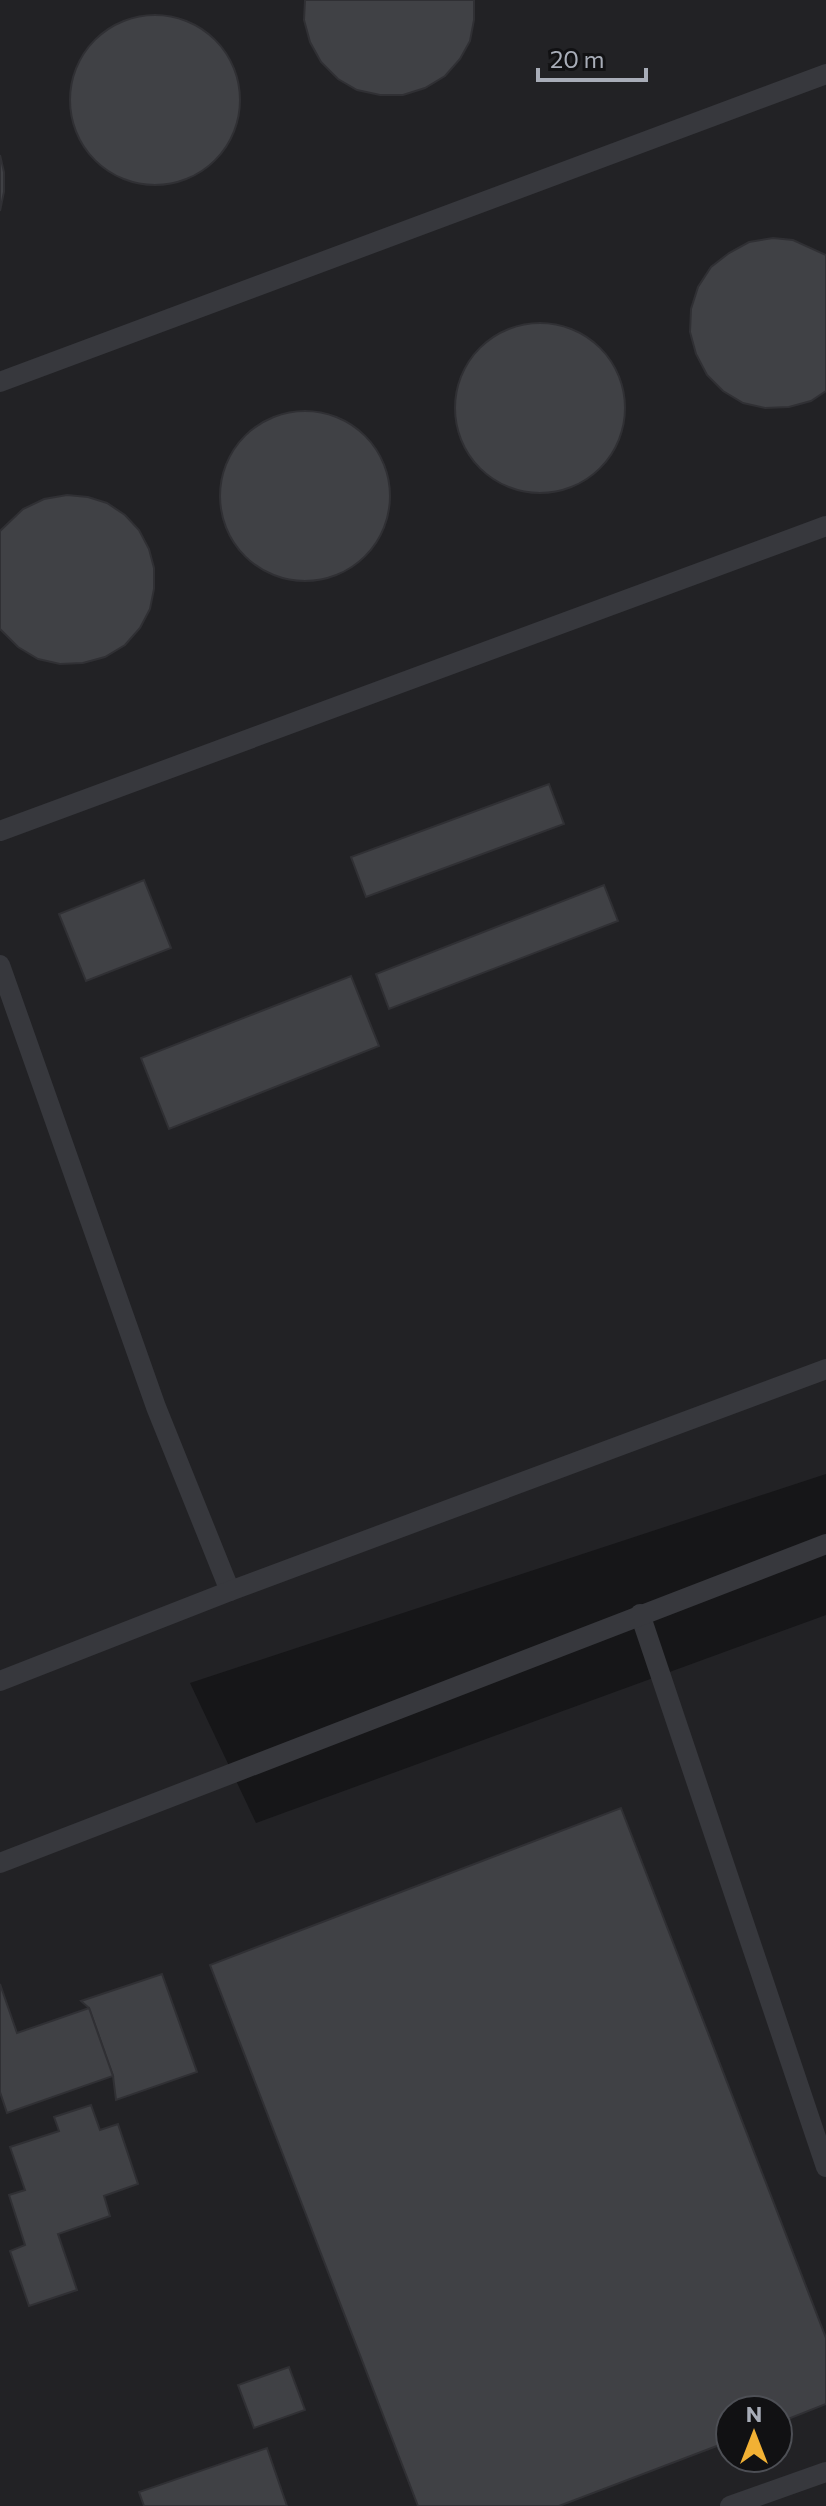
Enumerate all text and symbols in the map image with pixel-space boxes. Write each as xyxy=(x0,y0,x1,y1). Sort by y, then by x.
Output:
scale bar xyxy=(538,32,646,82)
text: 20 m xyxy=(550,44,604,73)
north arrow xyxy=(714,2394,794,2474)
text: N xyxy=(746,2400,762,2427)

